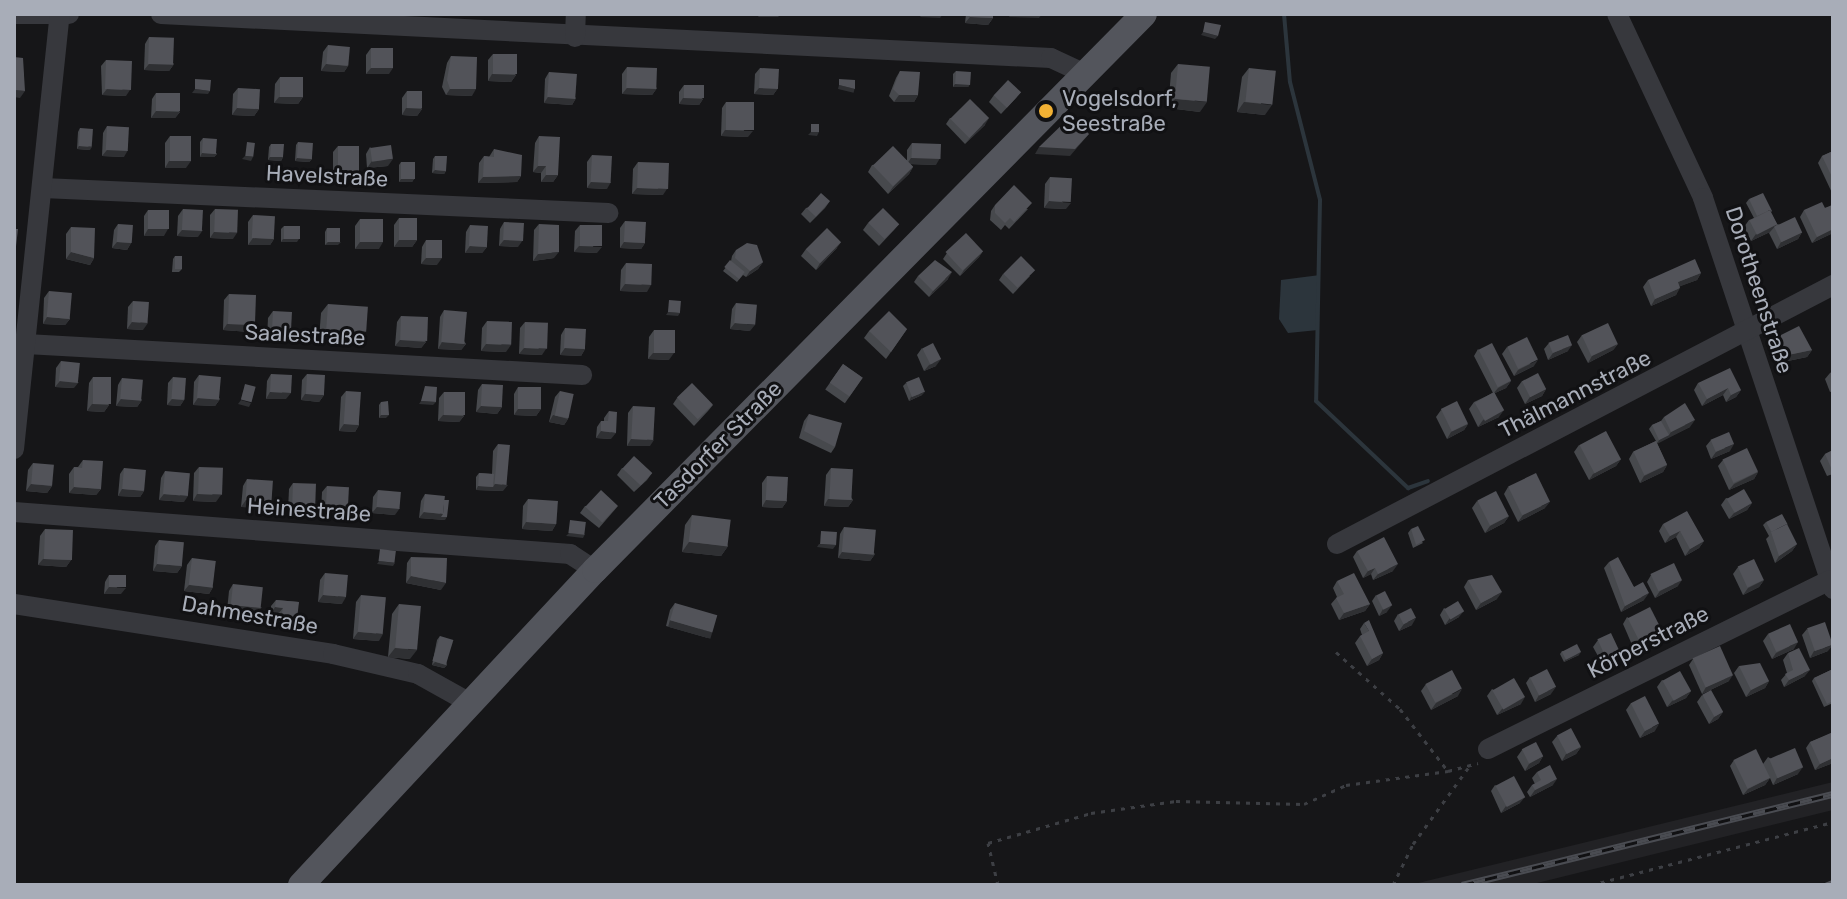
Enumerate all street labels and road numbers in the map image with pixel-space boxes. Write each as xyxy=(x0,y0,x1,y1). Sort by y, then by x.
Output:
street label: Havelstraße xyxy=(265,160,389,192)
street label: Dorotheenstraße xyxy=(1720,203,1798,377)
street label: Saalestraße xyxy=(244,319,366,351)
street label: Thälmannstraße xyxy=(1495,344,1655,444)
street label: Tasdorfer Straße xyxy=(648,375,788,515)
street label: Heinestraße xyxy=(246,492,372,528)
street label: Dahmestraße xyxy=(180,590,320,640)
street label: Körperstraße xyxy=(1583,600,1713,684)

